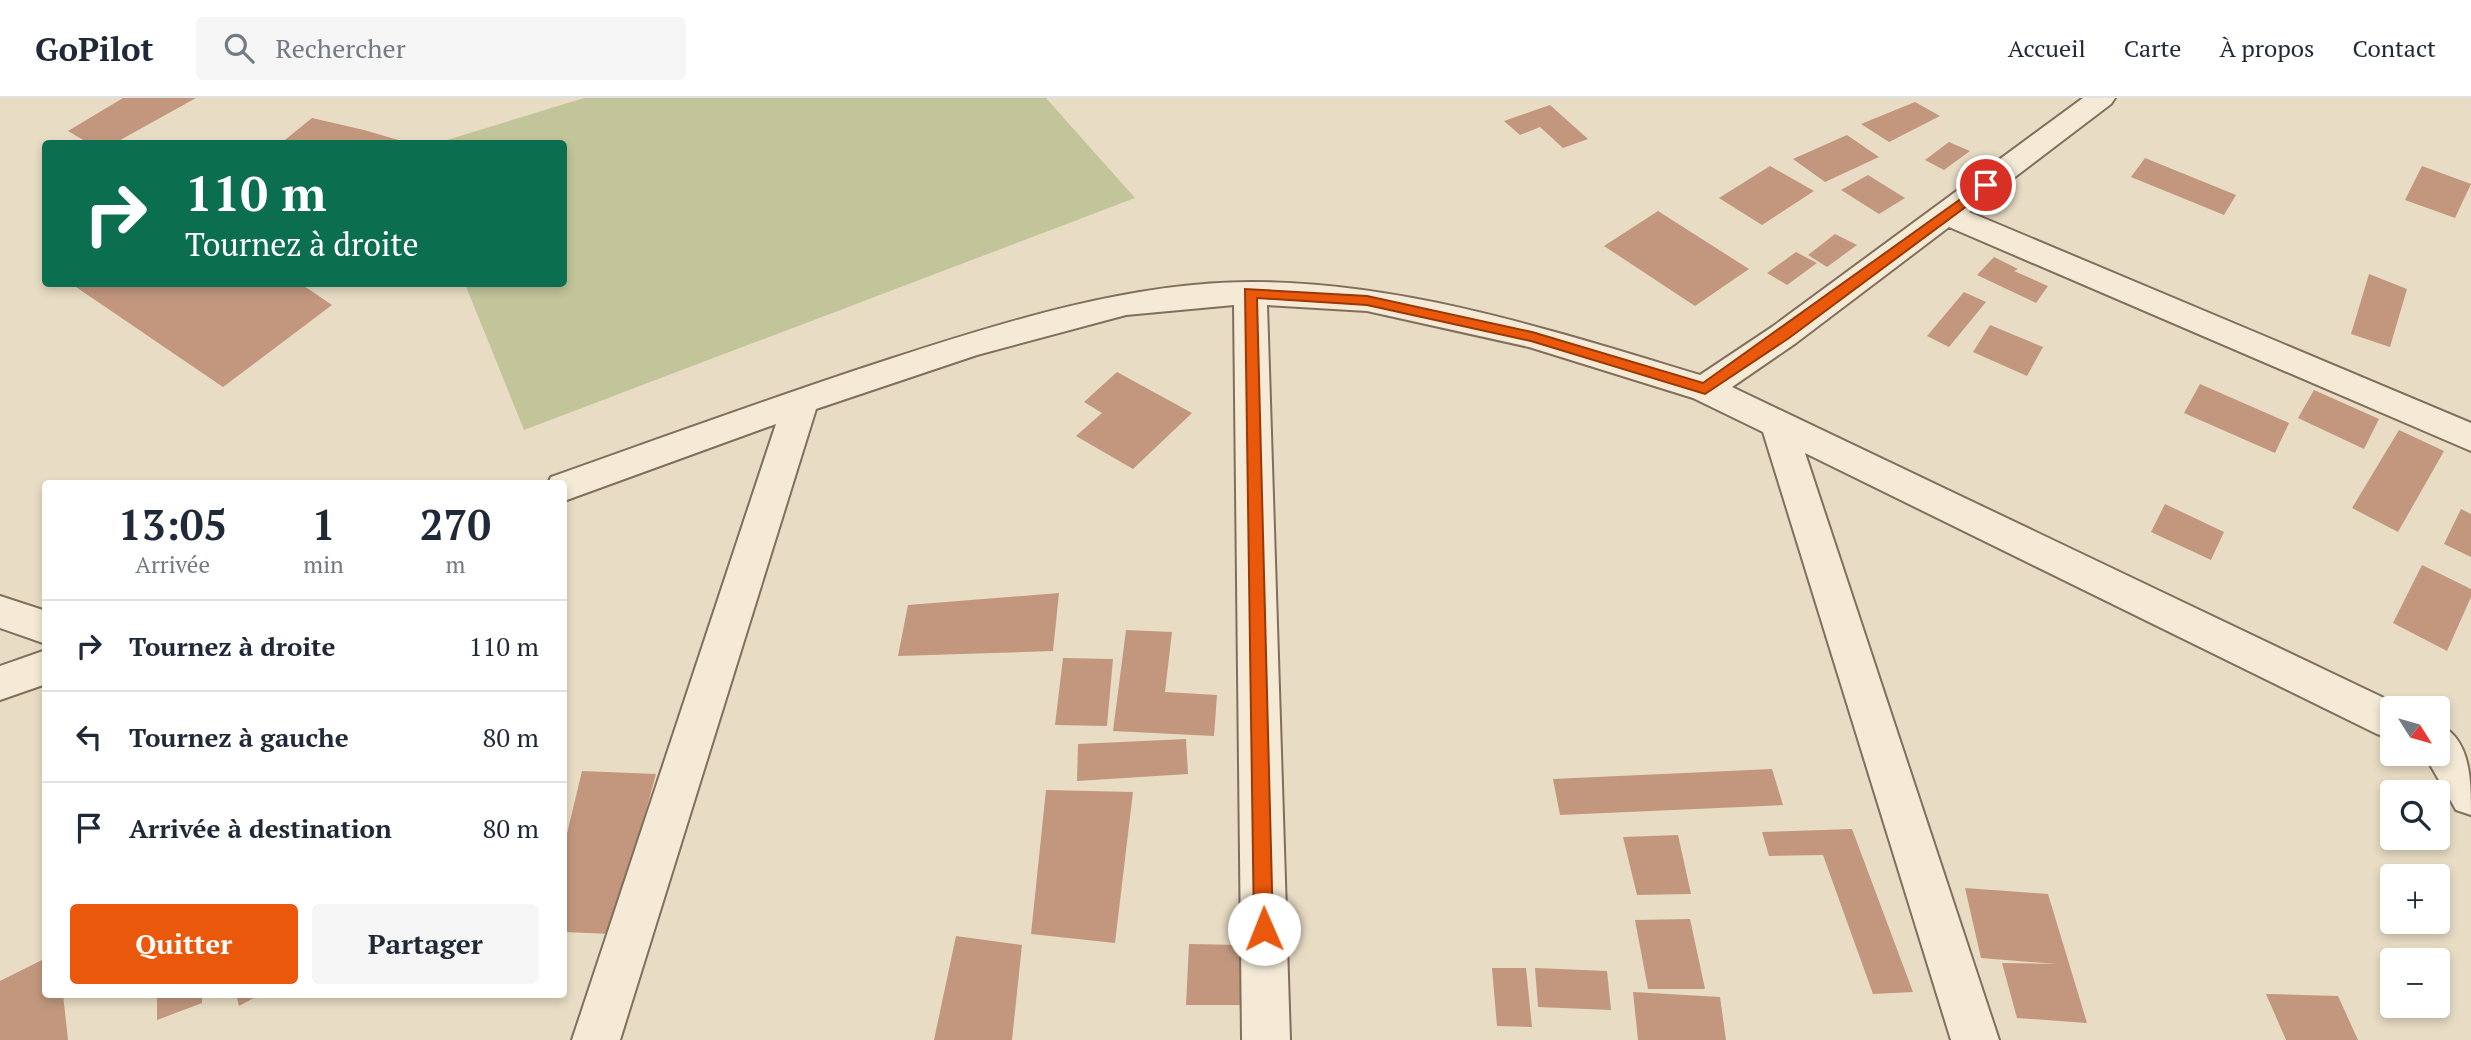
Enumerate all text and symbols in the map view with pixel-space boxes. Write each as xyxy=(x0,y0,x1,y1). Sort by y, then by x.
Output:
search box xyxy=(196,17,686,80)
text: GoPilot xyxy=(35,27,154,70)
icon: search xyxy=(220,29,258,67)
text: Rechercher xyxy=(276,31,406,65)
text: Accueil xyxy=(2008,32,2086,64)
text: Carte xyxy=(2124,32,2181,64)
text: À propos xyxy=(2219,32,2315,64)
text: Contact xyxy=(2353,32,2436,64)
pin xyxy=(1956,155,2016,215)
text: 110 m xyxy=(185,160,327,225)
icon: arrive xyxy=(1967,166,2005,204)
icon: right xyxy=(70,168,161,259)
text: Tournez à droite xyxy=(185,223,419,265)
text: 13:05 xyxy=(118,496,227,552)
text: 1 xyxy=(312,496,335,552)
text: 270 xyxy=(420,496,491,552)
text: Arrivée xyxy=(135,549,210,580)
text: min xyxy=(303,549,344,580)
text: m xyxy=(445,549,465,580)
icon: right xyxy=(70,627,108,665)
text: Tournez à droite xyxy=(129,629,335,663)
text: 110 m xyxy=(469,629,539,663)
north arrow xyxy=(2380,696,2450,766)
map controls xyxy=(2380,696,2450,1018)
icon: left xyxy=(70,718,108,756)
text: Tournez à gauche xyxy=(129,720,349,754)
text: 80 m xyxy=(483,720,539,754)
button: search xyxy=(2380,780,2450,850)
icon: arrive xyxy=(70,809,108,847)
text: Arrivée à destination xyxy=(129,811,392,845)
text: 80 m xyxy=(483,811,539,845)
button: + xyxy=(2380,864,2450,934)
position arrow xyxy=(1227,892,1301,966)
button: Quitter xyxy=(70,904,298,984)
button: Partager xyxy=(312,904,539,984)
button: − xyxy=(2380,948,2450,1018)

